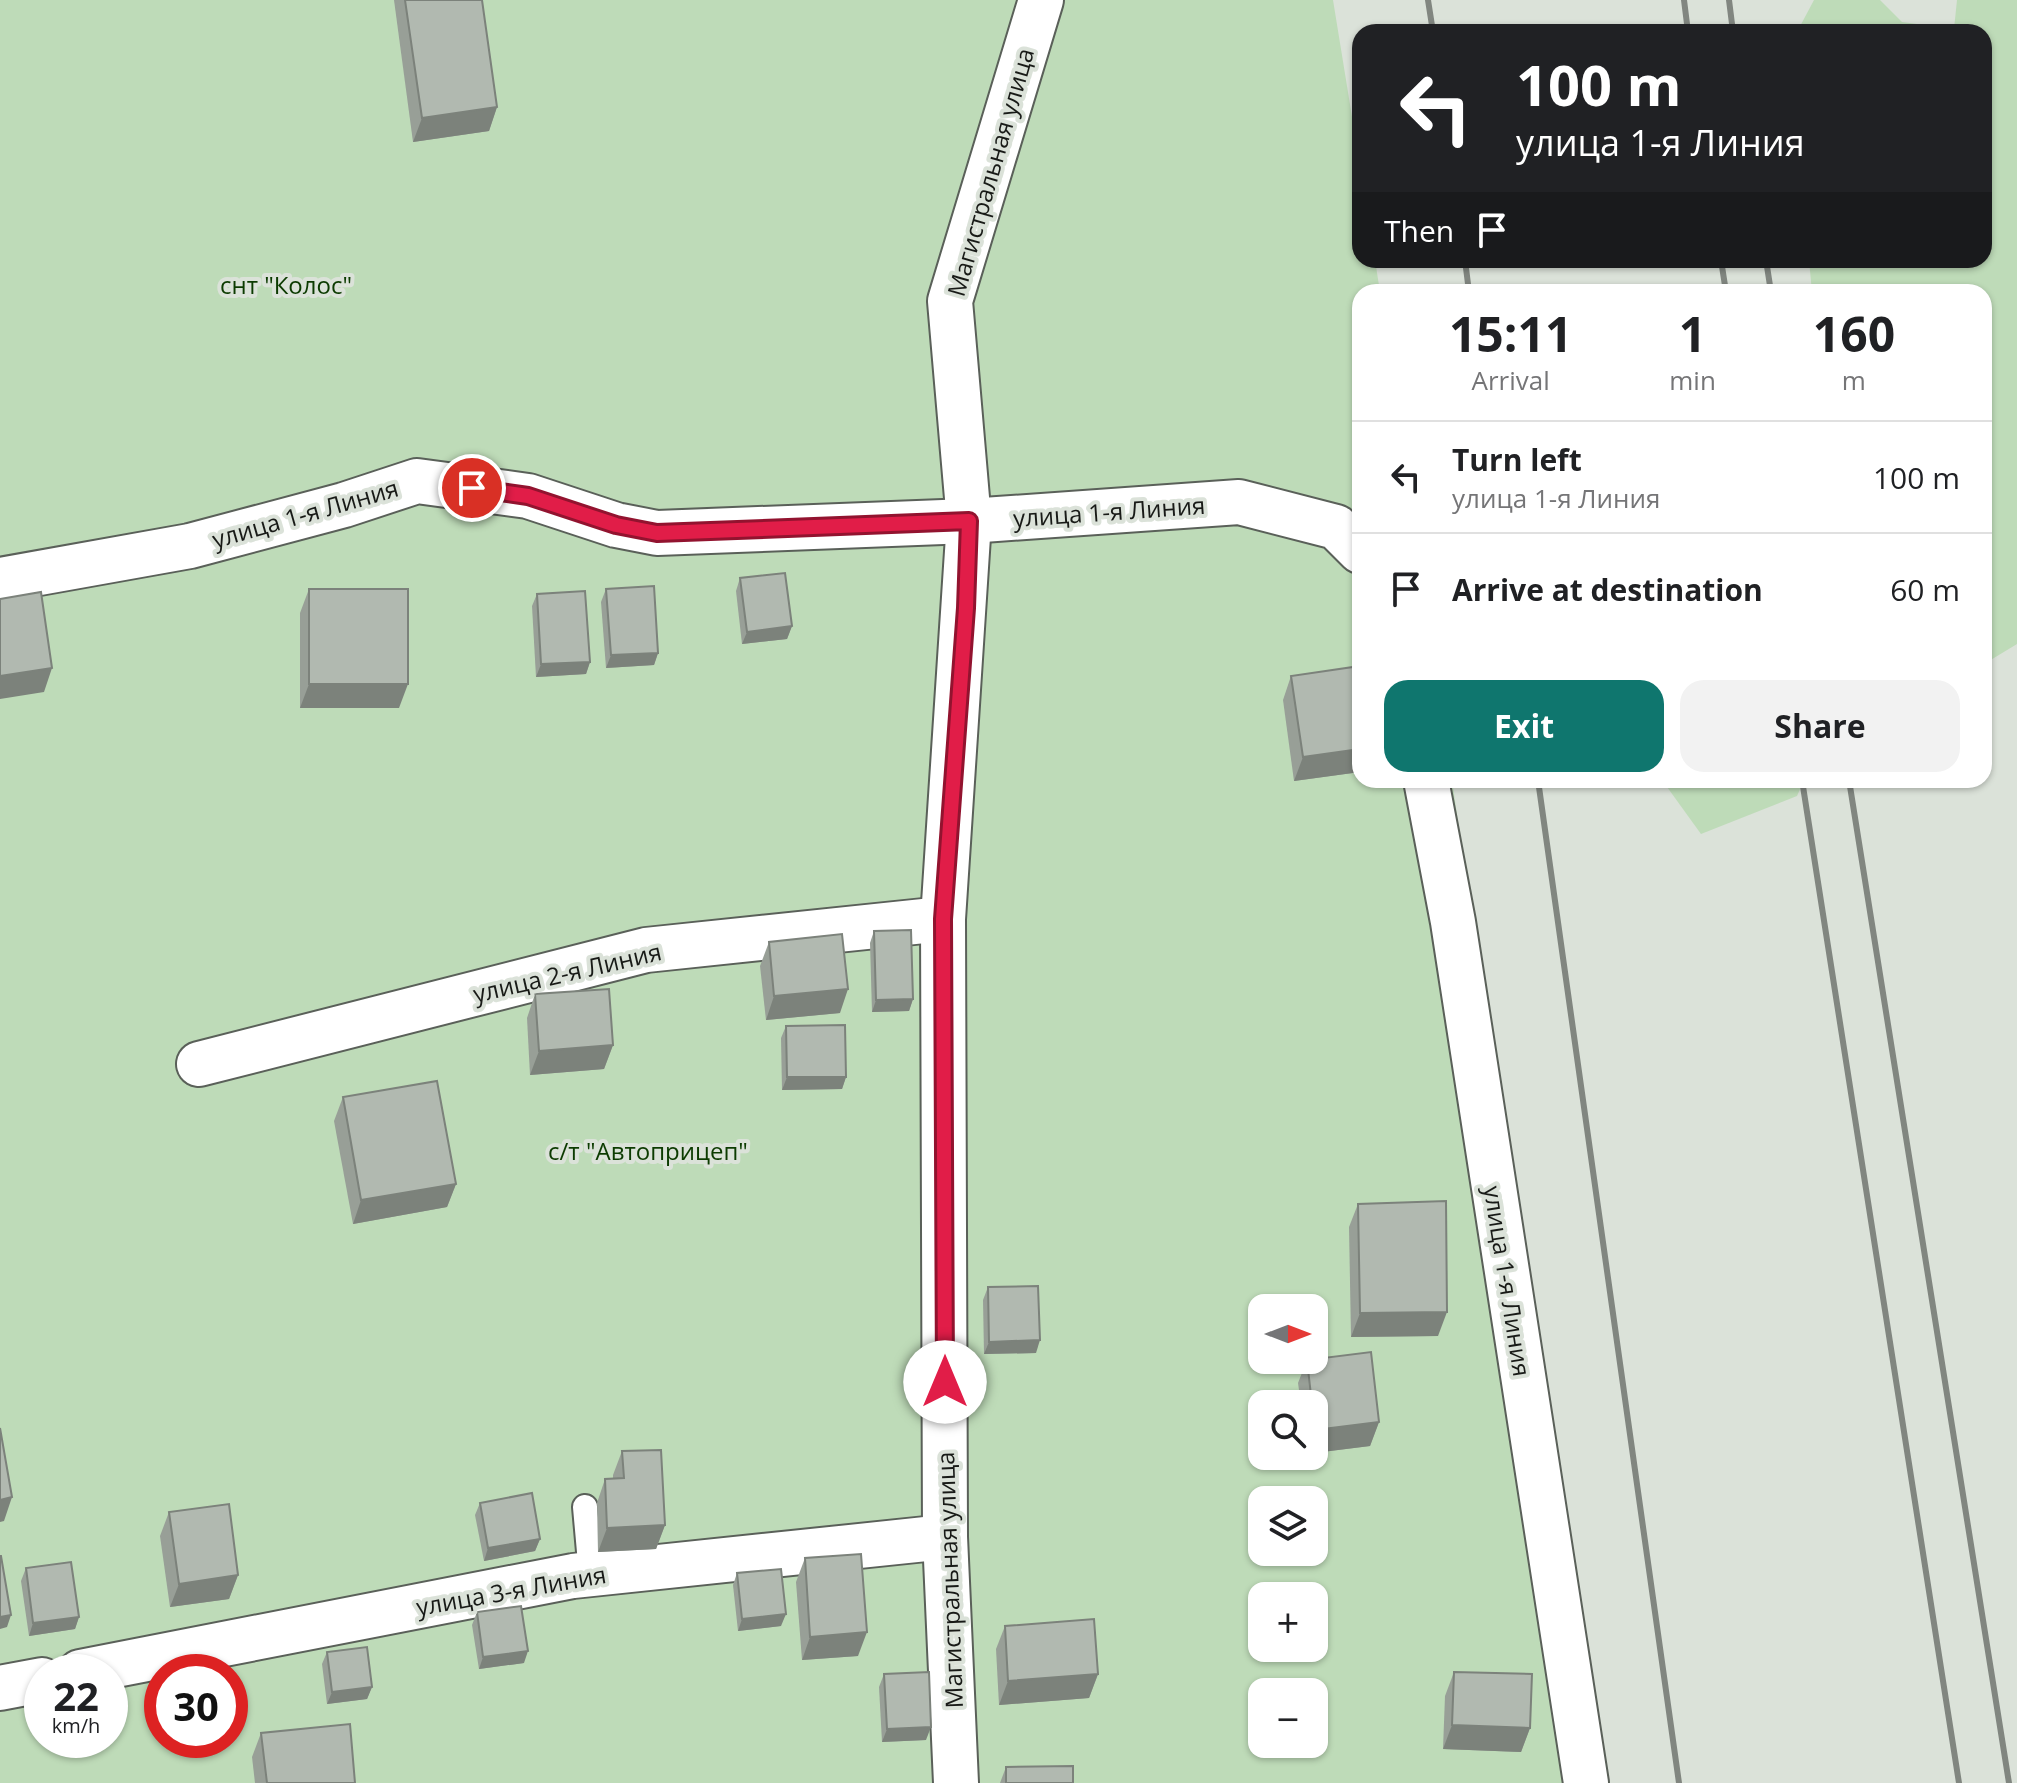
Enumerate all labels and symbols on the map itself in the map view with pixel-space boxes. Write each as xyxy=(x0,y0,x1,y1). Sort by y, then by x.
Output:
street label: Магистральная улица xyxy=(939,44,1041,300)
park label: снт "Колос" xyxy=(220,268,352,301)
pin xyxy=(438,454,506,522)
street label: улица 1-я Линия xyxy=(208,471,402,555)
street label: улица 1-я Линия xyxy=(1012,488,1206,534)
street label: улица 2-я Линия xyxy=(470,934,664,1010)
park label: с/т "Автоприцеп" xyxy=(548,1134,748,1167)
street label: улица 1-я Линия xyxy=(1477,1183,1539,1379)
north arrow xyxy=(1248,1294,1328,1374)
position arrow xyxy=(903,1340,987,1424)
street label: Магистральная улица xyxy=(928,1451,970,1709)
street label: улица 3-я Линия xyxy=(413,1557,609,1623)
speed limit sign: 30 xyxy=(144,1654,248,1758)

